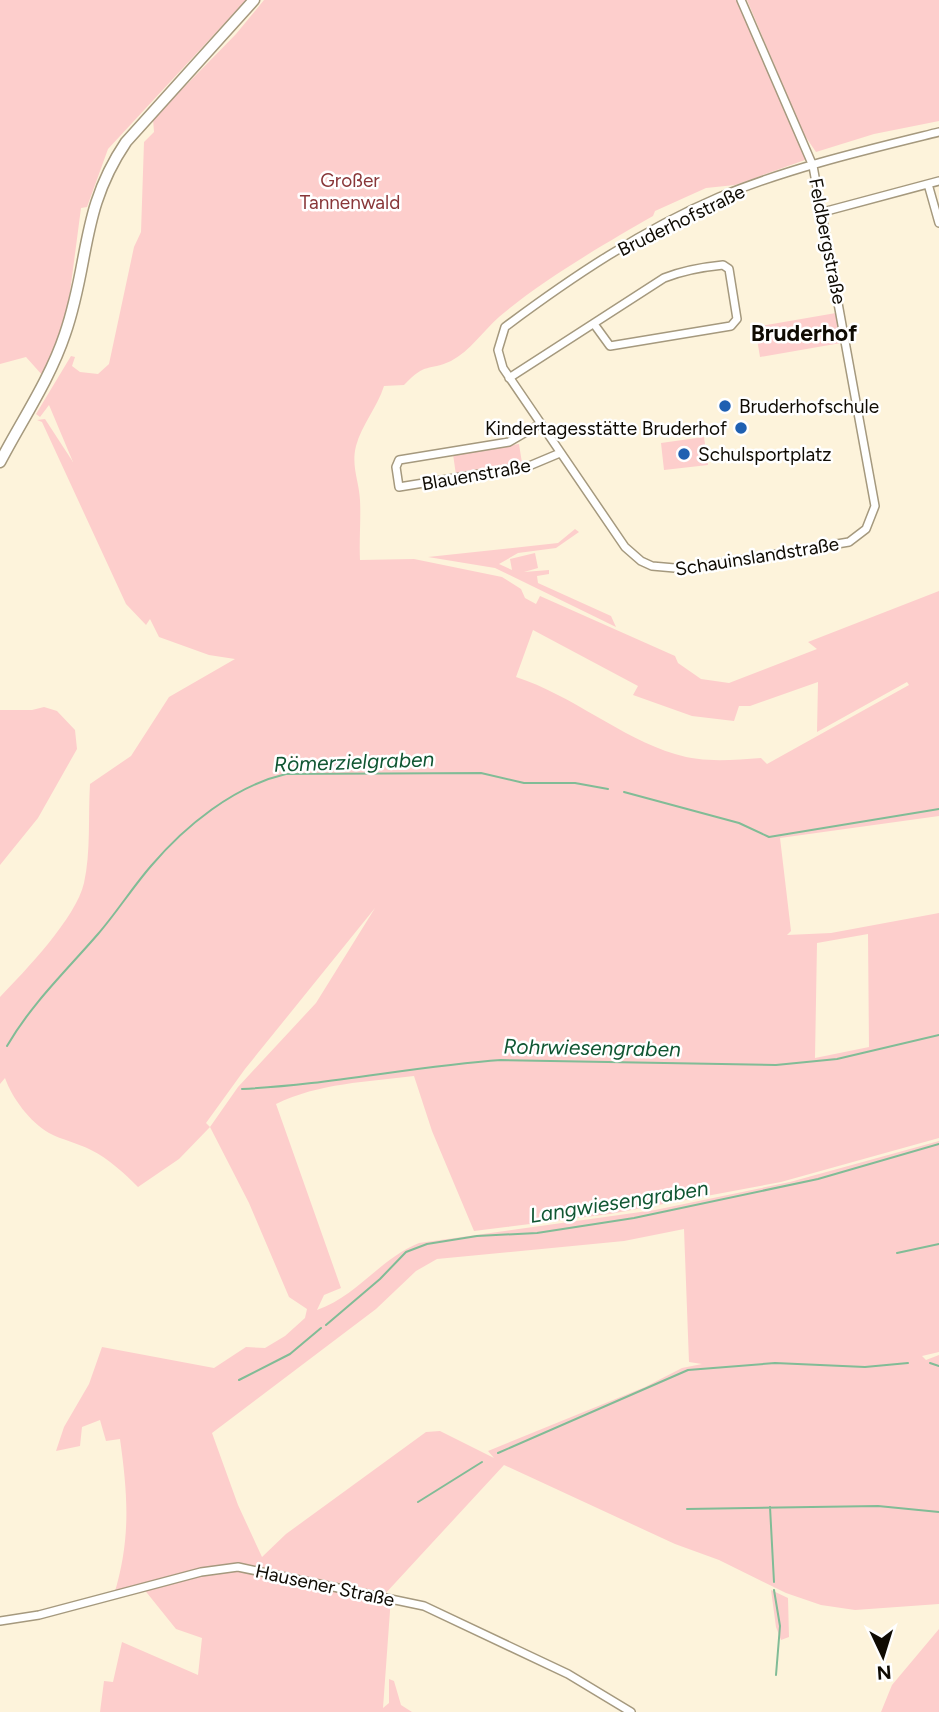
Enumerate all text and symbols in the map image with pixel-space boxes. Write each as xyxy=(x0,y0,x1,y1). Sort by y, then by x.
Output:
park label: Großer Tannenwald xyxy=(300,169,400,214)
street label: Feldbergstraße xyxy=(804,176,851,306)
street label: Bruderhofstraße xyxy=(614,180,748,261)
district label: Bruderhof xyxy=(751,319,858,347)
place label: Bruderhofschule xyxy=(739,395,879,418)
marker: Bruderhofschule xyxy=(717,398,733,414)
place label: Kindertagesstätte Bruderhof xyxy=(485,417,727,440)
marker: Kindertagesstätte Bruderhof xyxy=(733,420,749,436)
place label: Schulsportplatz xyxy=(698,443,832,466)
marker: Schulsportplatz xyxy=(676,446,692,462)
street label: Blauenstraße xyxy=(420,454,532,495)
street label: Schauinslandstraße xyxy=(674,532,841,581)
water label: Römerzielgraben xyxy=(273,746,435,777)
water label: Rohrwiesengraben xyxy=(503,1033,681,1062)
water label: Langwiesengraben xyxy=(528,1175,710,1228)
street label: Hausener Straße xyxy=(253,1559,397,1611)
north arrow xyxy=(848,1621,918,1691)
text: N xyxy=(876,1660,892,1684)

